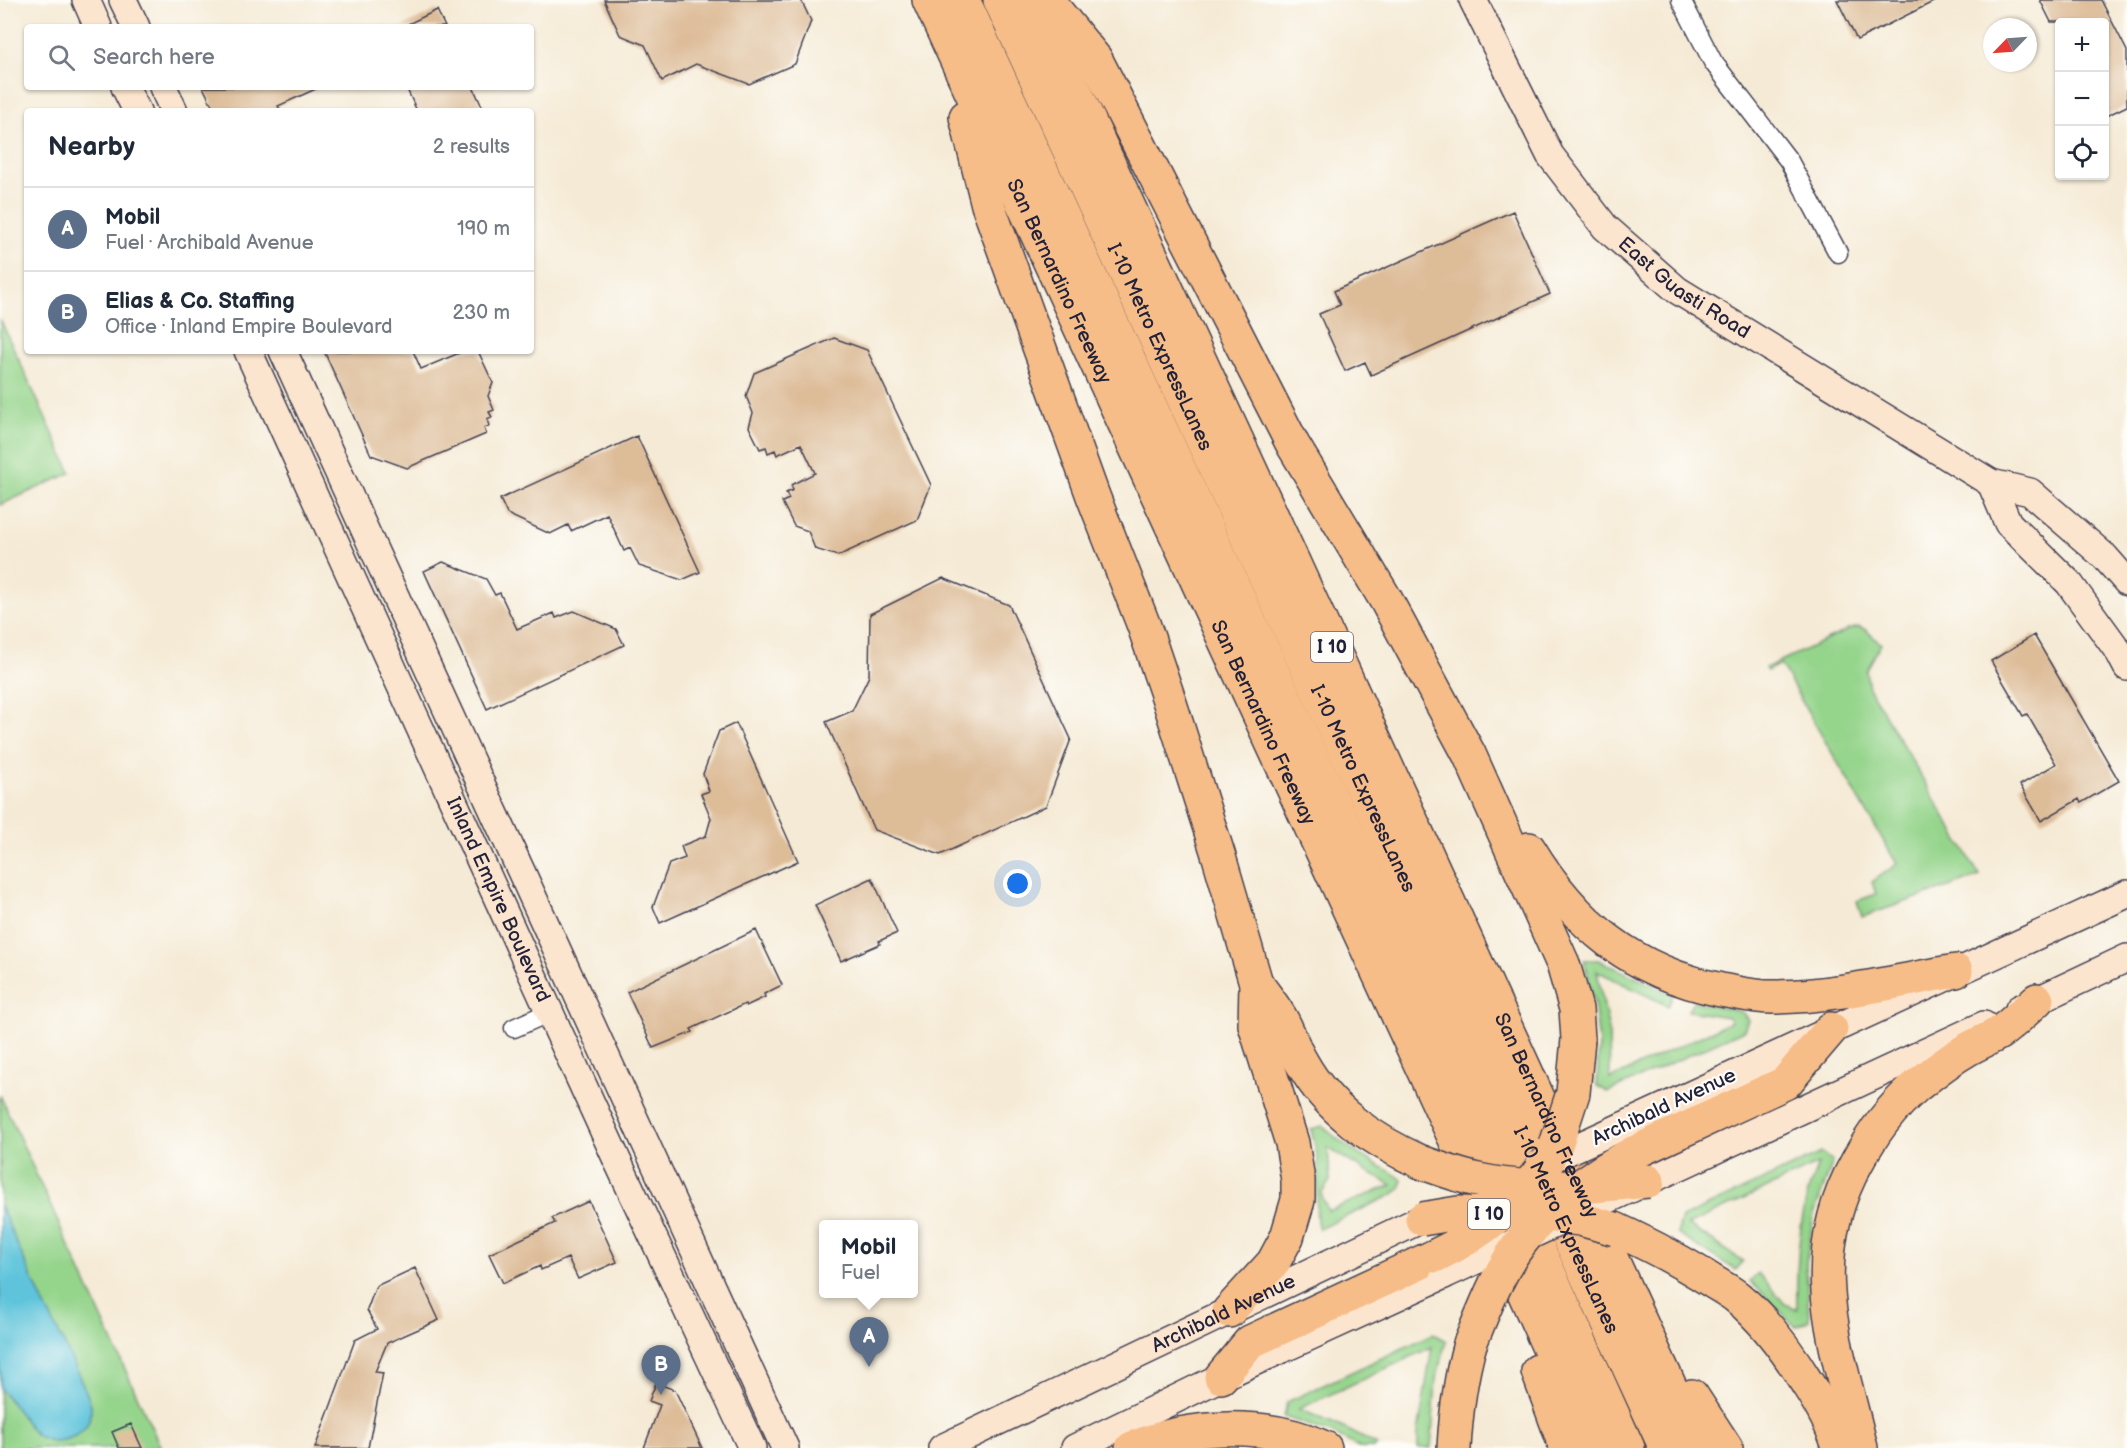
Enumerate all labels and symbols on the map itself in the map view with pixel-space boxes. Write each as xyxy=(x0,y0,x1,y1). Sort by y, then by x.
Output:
north arrow xyxy=(1983,18,2037,72)
street label: San Bernardino Freeway xyxy=(1001,175,1117,388)
street label: East Guasti Road xyxy=(1613,232,1755,344)
street label: I-10 Metro ExpressLanes xyxy=(1102,240,1218,455)
street label: San Bernardino Freeway xyxy=(1205,617,1320,829)
road number: I 10 xyxy=(1311,632,1353,662)
street label: I-10 Metro ExpressLanes xyxy=(1305,681,1421,896)
street label: Inland Empire Boulevard xyxy=(441,793,555,1006)
your location xyxy=(1003,869,1032,898)
street label: San Bernardino Freeway xyxy=(1489,1009,1603,1222)
street label: Archibald Avenue xyxy=(1588,1063,1740,1151)
street label: I-10 Metro ExpressLanes xyxy=(1508,1123,1624,1338)
road number: I 10 xyxy=(1468,1199,1510,1229)
street label: Archibald Avenue xyxy=(1148,1269,1299,1358)
pin: A xyxy=(850,1318,888,1367)
pin: B xyxy=(642,1346,680,1395)

